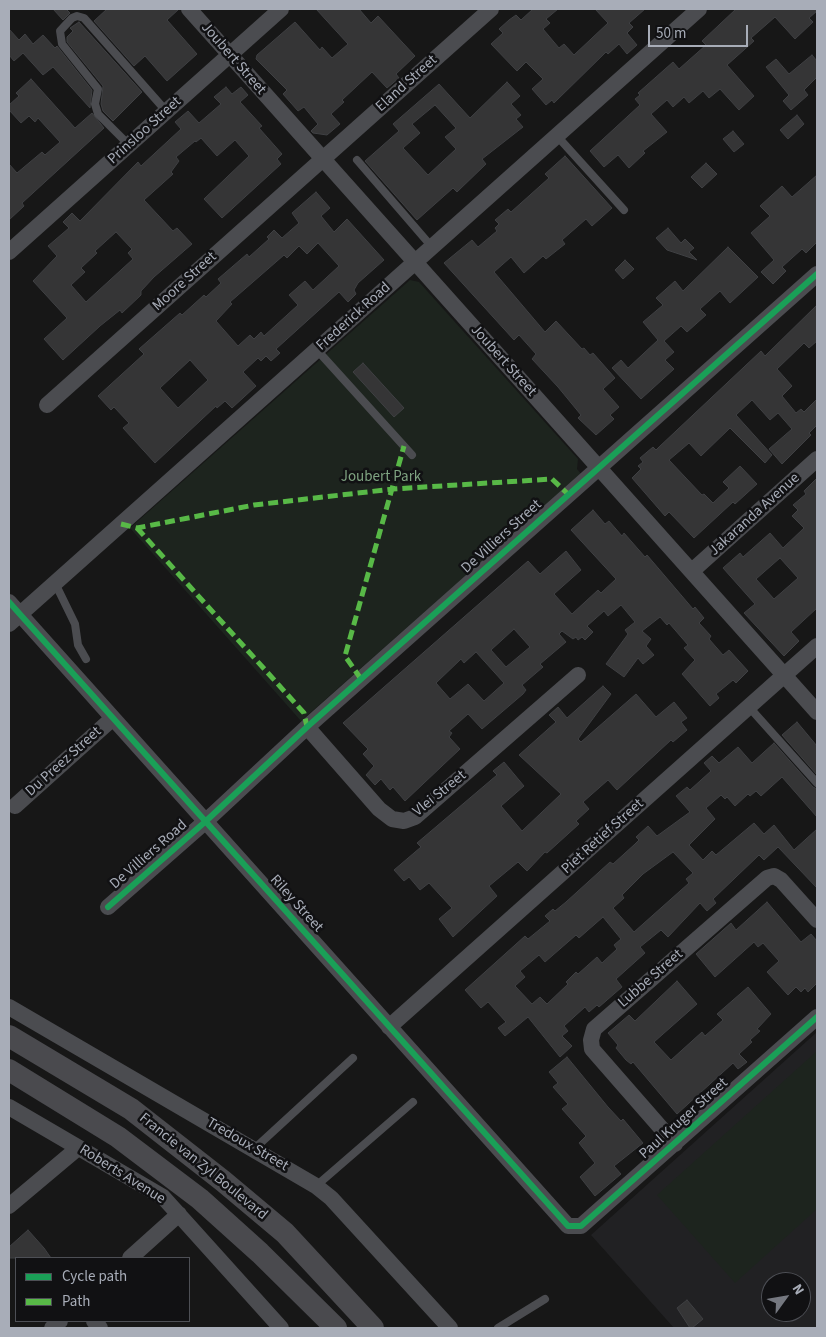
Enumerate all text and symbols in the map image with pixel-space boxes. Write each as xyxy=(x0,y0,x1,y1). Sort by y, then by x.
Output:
scale bar xyxy=(651,15,751,47)
street label: Joubert Street xyxy=(197,19,269,99)
text: 50 m xyxy=(656,23,686,44)
street label: Eland Street xyxy=(373,52,441,116)
street label: Prinsloo Street xyxy=(105,93,185,169)
street label: Moore Street xyxy=(149,248,221,316)
street label: Frederick Road xyxy=(313,279,395,355)
street label: Joubert Street xyxy=(466,322,540,400)
park label: Joubert Park xyxy=(341,469,421,487)
street label: Jakaranda Avenue xyxy=(706,470,804,560)
street label: De Villiers Street xyxy=(458,496,546,578)
street label: Du Preez Street xyxy=(22,723,106,801)
street label: Vlei Street xyxy=(410,767,470,821)
street label: Piet Retief Street xyxy=(558,795,648,879)
street label: De Villiers Road xyxy=(107,817,191,893)
street label: Riley Street xyxy=(266,872,326,936)
street label: Lubbe Street xyxy=(615,946,687,1012)
street label: Paul Kruger Street xyxy=(636,1074,732,1164)
street label: Francie van Zyl Boulevard xyxy=(135,1110,271,1224)
street label: Tredoux Street xyxy=(203,1114,291,1176)
street label: Roberts Avenue xyxy=(76,1141,168,1209)
legend xyxy=(15,1257,190,1322)
text: Cycle path xyxy=(62,1266,127,1287)
north arrow xyxy=(761,1272,811,1322)
text: N xyxy=(787,1280,809,1299)
text: Path xyxy=(62,1291,90,1312)

